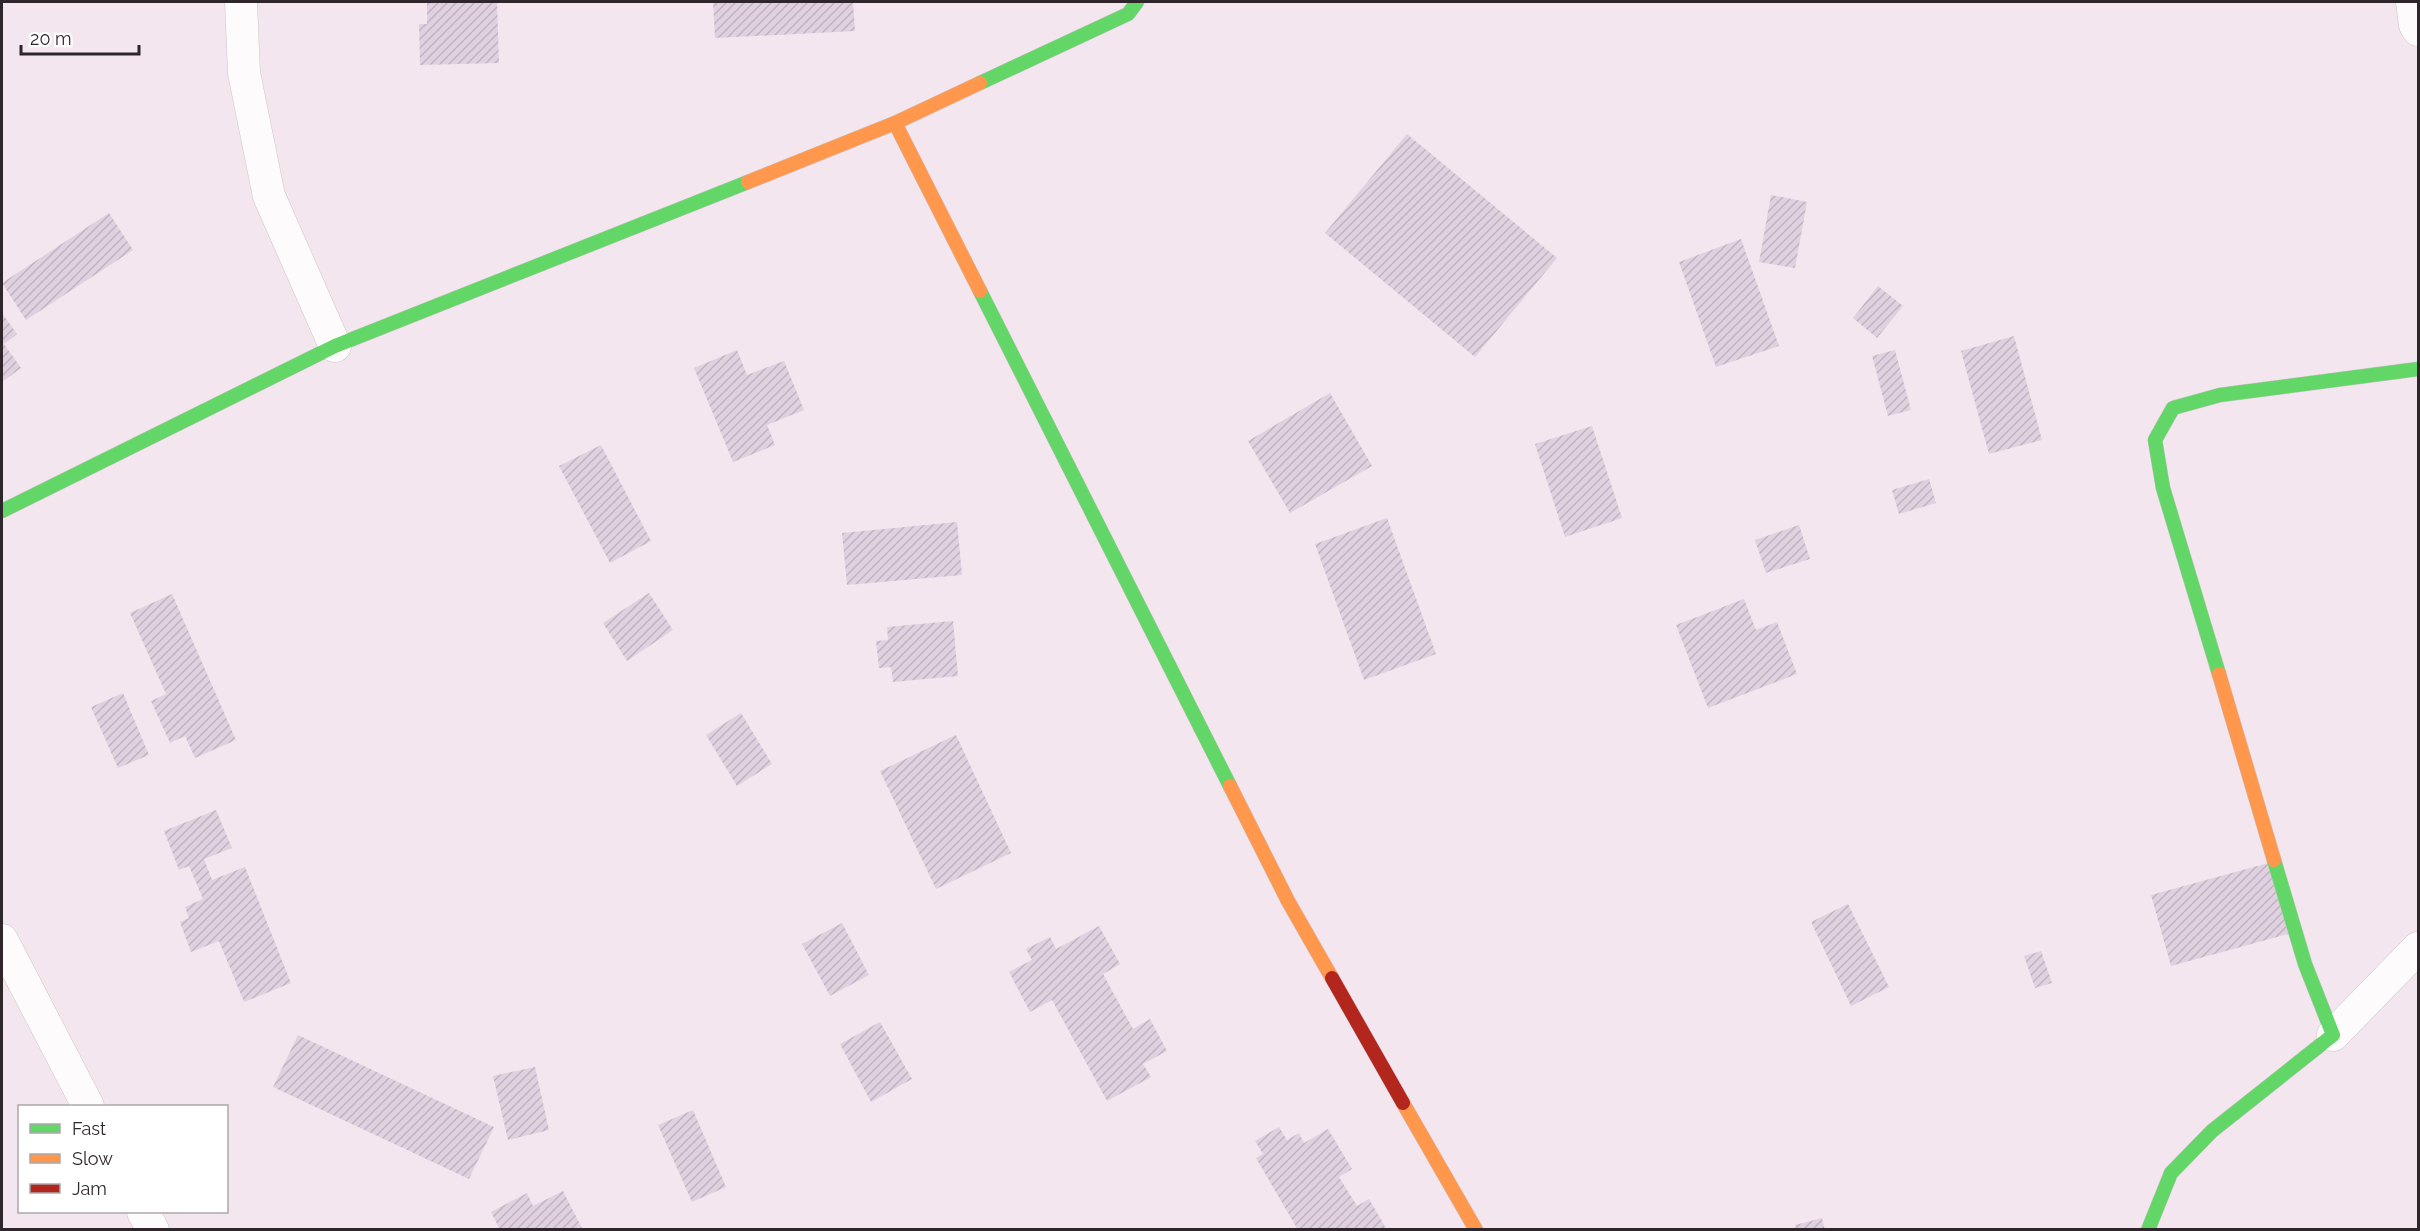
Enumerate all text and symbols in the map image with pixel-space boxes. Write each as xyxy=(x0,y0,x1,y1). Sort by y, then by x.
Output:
scale bar xyxy=(21,18,140,56)
text: 20 m xyxy=(30,28,72,49)
legend xyxy=(18,1105,228,1213)
text: Fast xyxy=(72,1118,106,1139)
text: Slow xyxy=(72,1148,113,1169)
text: Jam xyxy=(72,1178,107,1199)

